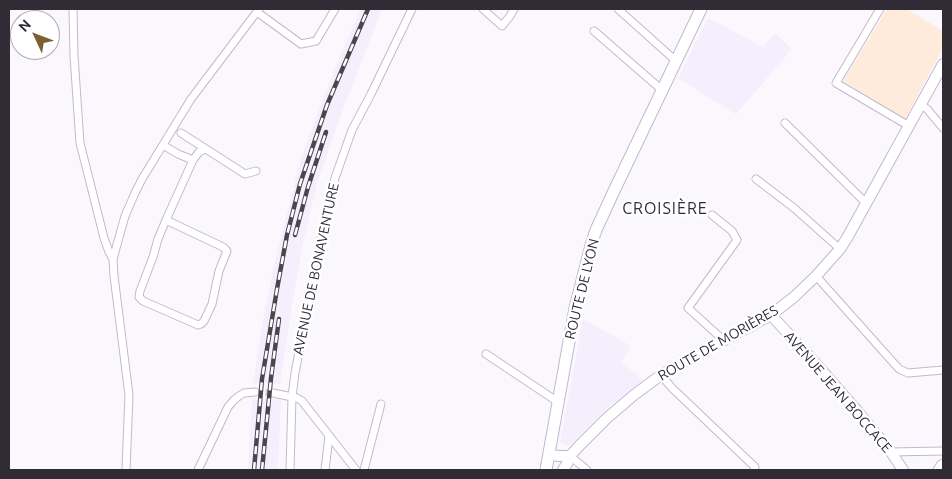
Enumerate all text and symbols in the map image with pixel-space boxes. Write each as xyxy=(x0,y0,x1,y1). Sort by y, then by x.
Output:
north arrow xyxy=(10,10,60,60)
text: N xyxy=(15,16,34,35)
street label: AVENUE DE BONAVENTURE xyxy=(290,181,342,357)
district label: CROISIÈRE xyxy=(621,199,709,219)
street label: ROUTE DE LYON xyxy=(561,237,603,341)
street label: ROUTE DE MORIÈRES xyxy=(655,302,781,384)
street label: AVENUE JEAN BOCCACE xyxy=(781,328,895,456)

